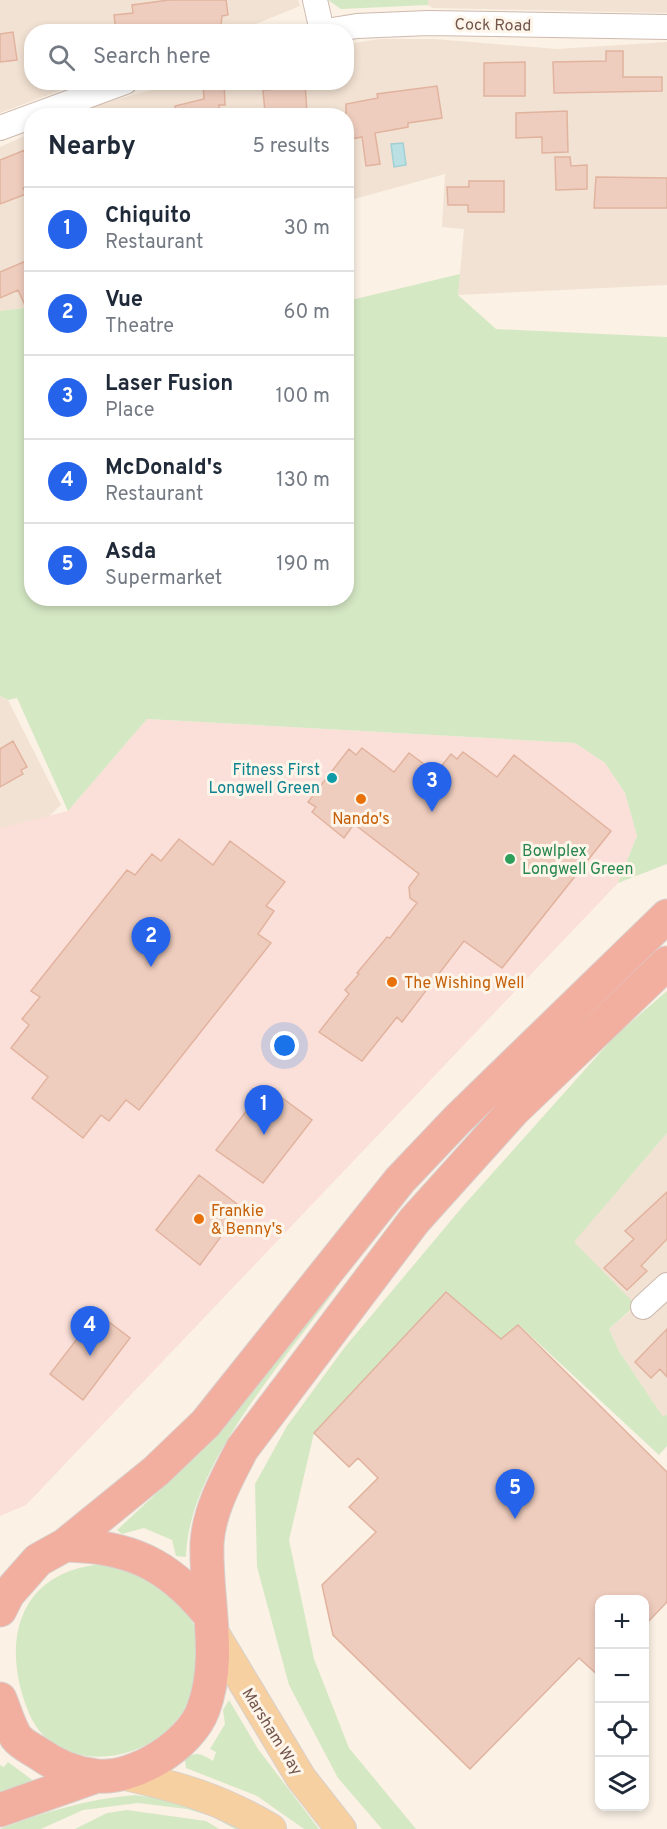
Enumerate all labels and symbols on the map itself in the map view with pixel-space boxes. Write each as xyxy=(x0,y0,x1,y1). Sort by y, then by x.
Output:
street label: Cock Road xyxy=(454,15,532,37)
place label: Fitness First Longwell Green xyxy=(208,761,320,799)
pin: 3 xyxy=(412,762,452,812)
marker: Fitness First Longwell Green xyxy=(325,771,339,785)
marker: Nando's xyxy=(354,792,368,806)
place label: Nando's xyxy=(332,810,390,830)
place label: Bowlplex Longwell Green xyxy=(522,842,634,880)
marker: Bowlplex Longwell Green xyxy=(503,852,517,866)
pin: 2 xyxy=(132,918,170,967)
place label: The Wishing Well xyxy=(404,974,525,994)
marker: The Wishing Well xyxy=(385,975,399,989)
your location xyxy=(270,1031,299,1060)
pin: 1 xyxy=(244,1086,284,1135)
place label: Frankie & Benny's xyxy=(211,1202,283,1240)
marker: Frankie & Benny's xyxy=(192,1212,206,1226)
pin: 4 xyxy=(70,1306,110,1356)
pin: 5 xyxy=(496,1470,534,1519)
street label: Marsham Way xyxy=(237,1685,306,1779)

